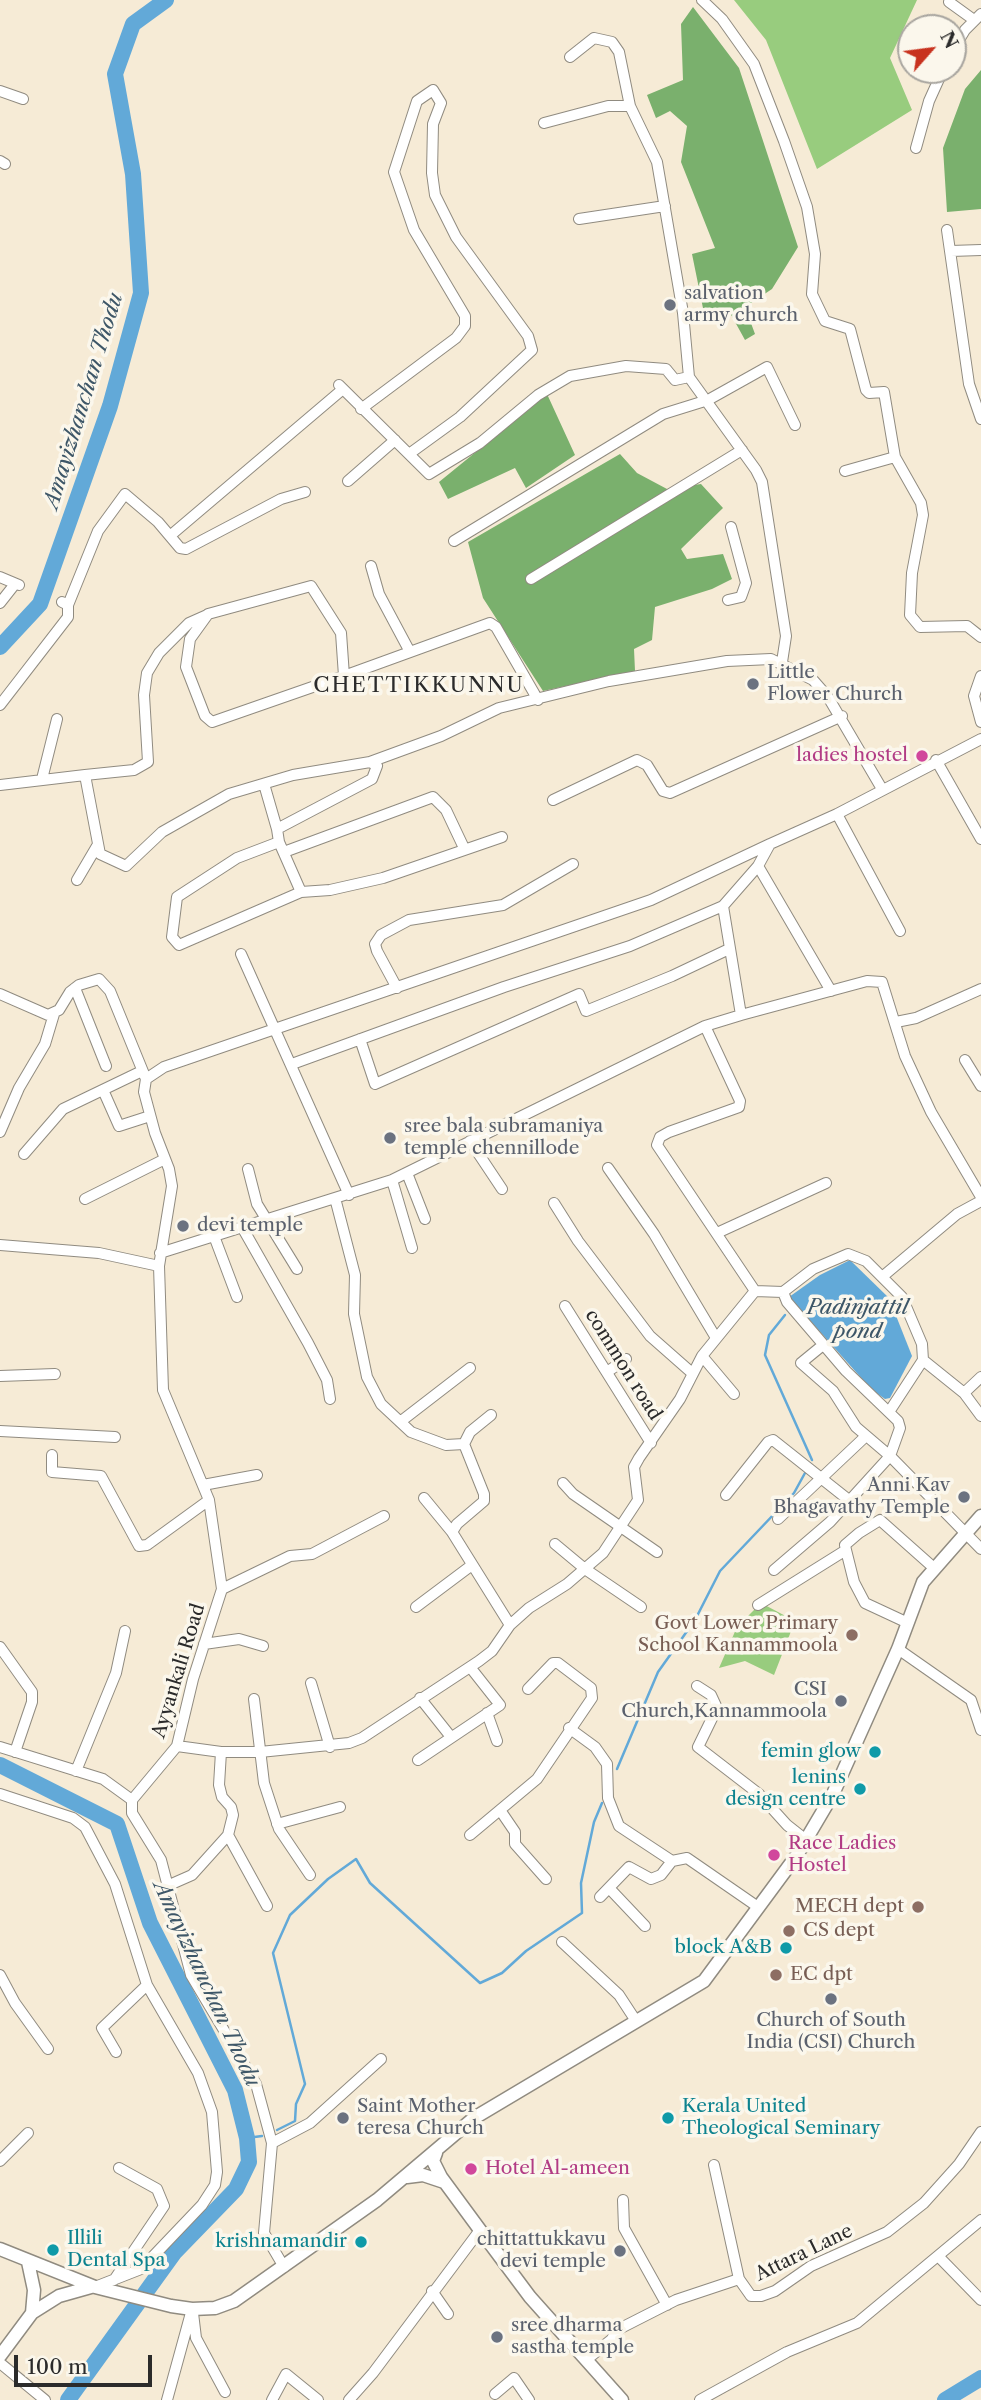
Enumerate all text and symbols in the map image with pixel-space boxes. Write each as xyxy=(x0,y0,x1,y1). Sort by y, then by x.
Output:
north arrow xyxy=(897,14,967,84)
text: N xyxy=(935,27,963,53)
place label: salvation army church xyxy=(684,283,798,327)
water label: Amayizhanchan Thodu xyxy=(39,290,129,512)
marker: salvation army church xyxy=(662,297,678,313)
place label: Little Flower Church xyxy=(767,662,903,706)
district label: CHETTIKKUNNU xyxy=(315,673,523,699)
marker: Little Flower Church xyxy=(745,676,761,692)
place label: ladies hostel xyxy=(796,745,908,767)
marker: ladies hostel xyxy=(914,748,930,764)
place label: sree bala subramaniya temple chennillode xyxy=(404,1116,603,1160)
marker: sree bala subramaniya temple chennillode xyxy=(382,1130,398,1146)
place label: devi temple xyxy=(197,1215,303,1237)
marker: devi temple xyxy=(175,1218,191,1234)
water label: Padinjattil pond xyxy=(807,1295,909,1345)
street label: common road xyxy=(580,1305,666,1425)
place label: Anni Kav Bhagavathy Temple xyxy=(773,1475,950,1519)
marker: Anni Kav Bhagavathy Temple xyxy=(956,1489,972,1505)
street label: Ayyankali Road xyxy=(148,1601,210,1741)
place label: Govt Lower Primary School Kannammoola xyxy=(638,1613,838,1657)
marker: Govt Lower Primary School Kannammoola xyxy=(844,1627,860,1643)
place label: CSI Church,Kannammoola xyxy=(621,1679,827,1723)
marker: CSI Church,Kannammoola xyxy=(833,1693,849,1709)
place label: femin glow xyxy=(761,1741,861,1763)
marker: femin glow xyxy=(867,1744,883,1760)
place label: lenins design centre xyxy=(725,1767,846,1811)
marker: lenins design centre xyxy=(852,1781,868,1797)
place label: Race Ladies Hostel xyxy=(788,1833,896,1877)
marker: Race Ladies Hostel xyxy=(766,1847,782,1863)
water label: Amayizhanchan Thodu xyxy=(147,1877,265,2091)
place label: MECH dept xyxy=(795,1896,904,1918)
marker: MECH dept xyxy=(910,1899,926,1915)
place label: CS dept xyxy=(803,1920,875,1942)
marker: CS dept xyxy=(781,1923,797,1939)
place label: block A&B xyxy=(675,1937,772,1959)
marker: block A&B xyxy=(778,1940,794,1956)
place label: EC dpt xyxy=(790,1964,853,1986)
marker: EC dpt xyxy=(768,1967,784,1983)
marker: Church of South India (CSI) Church xyxy=(823,1991,839,2007)
place label: Church of South India (CSI) Church xyxy=(747,2010,915,2054)
place label: Saint Mother teresa Church xyxy=(357,2096,484,2140)
place label: Kerala United Theological Seminary xyxy=(682,2096,880,2140)
marker: Saint Mother teresa Church xyxy=(335,2110,351,2126)
marker: Kerala United Theological Seminary xyxy=(660,2110,676,2126)
place label: Hotel Al-ameen xyxy=(485,2158,630,2180)
marker: Hotel Al-ameen xyxy=(463,2161,479,2177)
street label: Attara Lane xyxy=(752,2220,856,2286)
place label: Illili Dental Spa xyxy=(67,2228,165,2272)
place label: chittattukkavu devi temple xyxy=(477,2229,606,2273)
place label: krishnamandir xyxy=(215,2231,347,2253)
marker: krishnamandir xyxy=(353,2234,369,2250)
marker: Illili Dental Spa xyxy=(45,2242,61,2258)
marker: chittattukkavu devi temple xyxy=(612,2243,628,2259)
place label: sree dharma sastha temple xyxy=(511,2315,634,2359)
marker: sree dharma sastha temple xyxy=(489,2329,505,2345)
scale bar xyxy=(18,2340,156,2384)
text: 100 m xyxy=(27,2354,88,2379)

